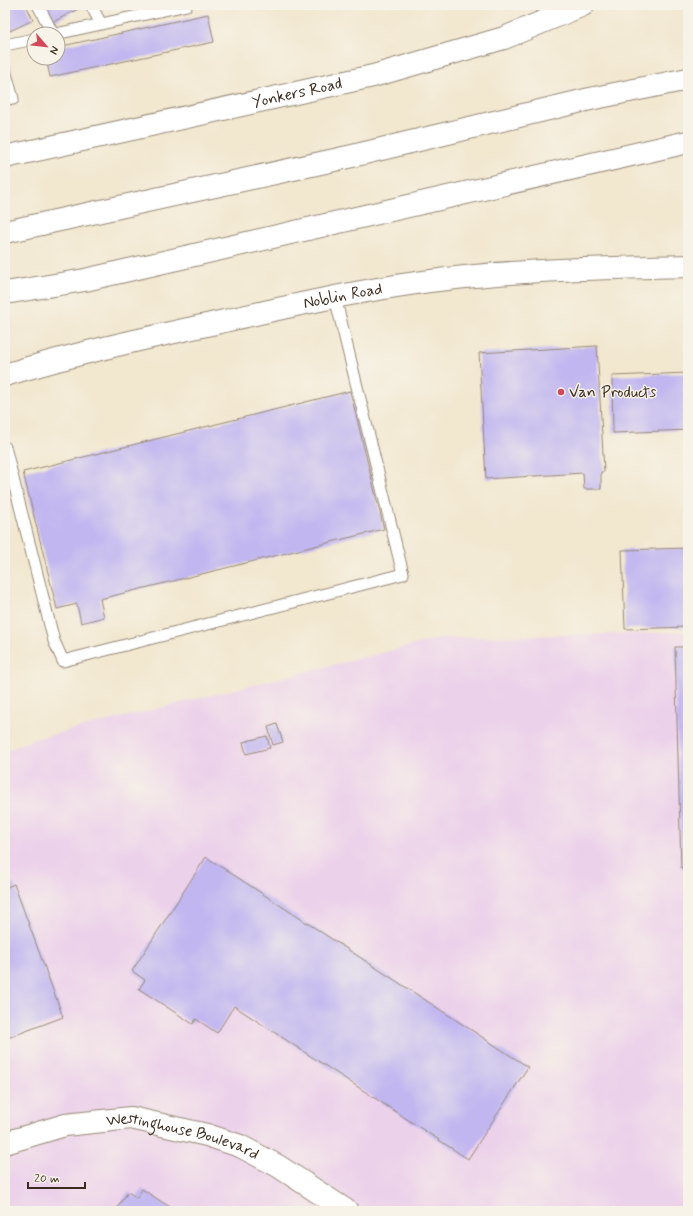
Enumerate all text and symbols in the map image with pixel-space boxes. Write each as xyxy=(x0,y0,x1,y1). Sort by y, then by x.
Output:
north arrow xyxy=(26,26,66,66)
text: N xyxy=(46,44,62,57)
street label: Yonkers Road xyxy=(250,73,344,113)
street label: Noblin Road xyxy=(301,278,384,314)
place label: Van Products xyxy=(569,382,656,403)
marker: Van Products xyxy=(556,387,566,397)
street label: Westinghouse Boulevard xyxy=(105,1107,263,1165)
scale bar xyxy=(28,1164,85,1190)
text: 20 m xyxy=(34,1171,60,1187)

